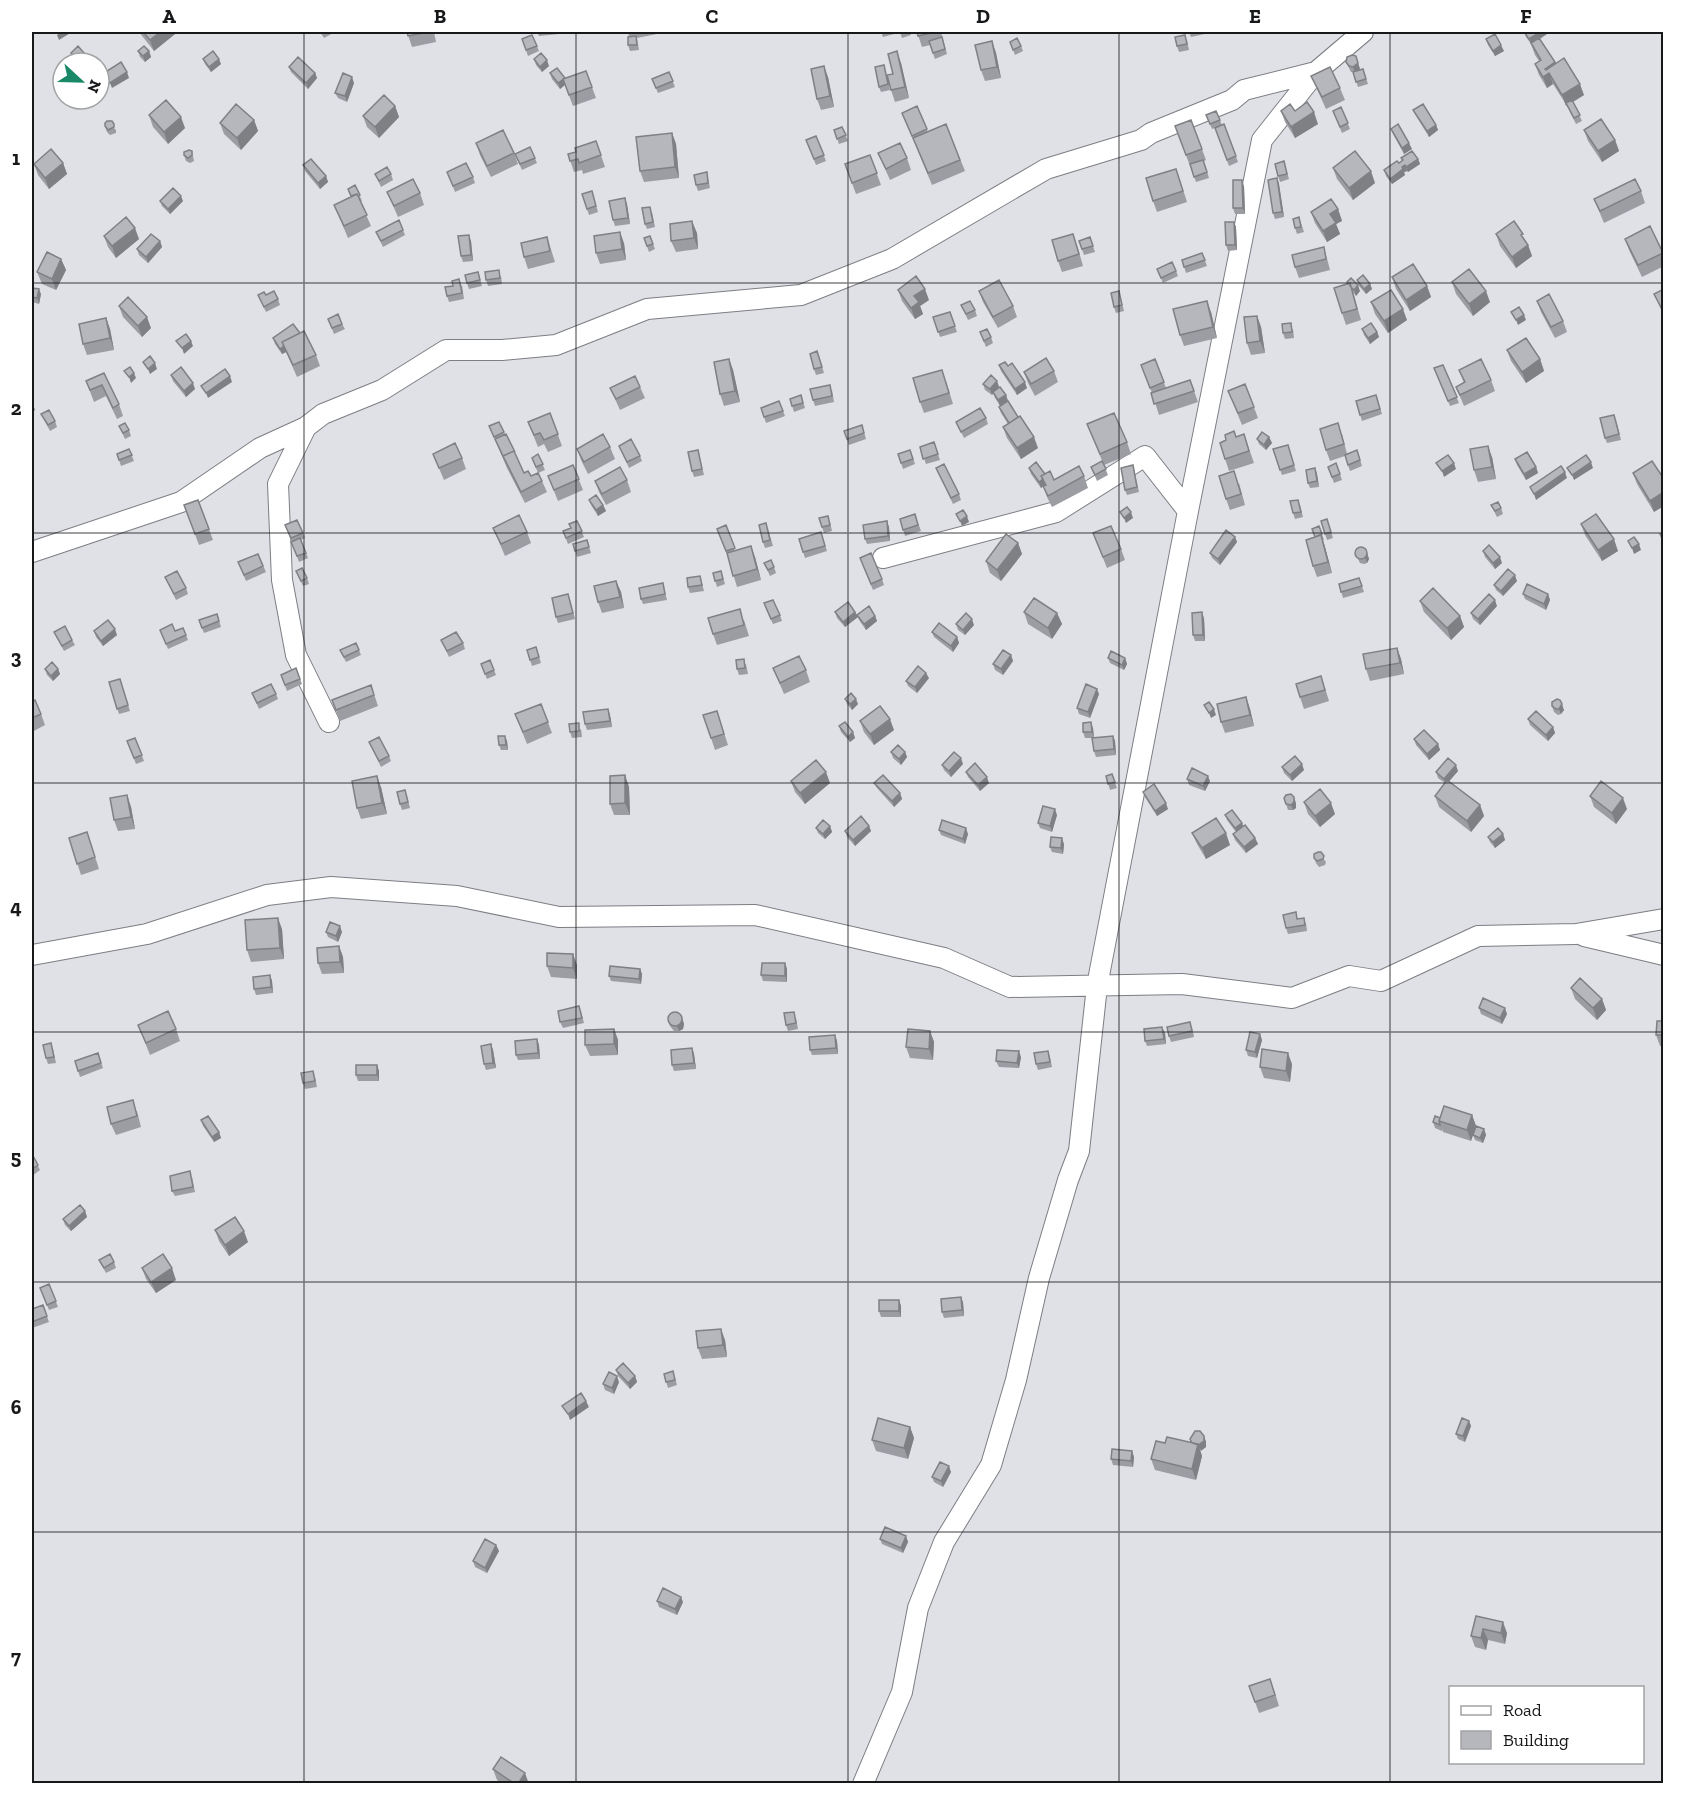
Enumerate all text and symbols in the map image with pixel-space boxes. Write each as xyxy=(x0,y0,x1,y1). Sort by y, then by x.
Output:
text: A xyxy=(162,4,176,28)
text: B xyxy=(434,4,446,28)
text: C xyxy=(706,4,719,28)
text: D xyxy=(976,4,990,28)
text: E xyxy=(1249,4,1261,28)
text: F xyxy=(1520,4,1532,28)
north arrow xyxy=(51,51,111,111)
text: N xyxy=(83,77,106,96)
text: 1 xyxy=(12,146,20,170)
text: 2 xyxy=(11,396,22,420)
text: 3 xyxy=(11,645,22,669)
text: 4 xyxy=(10,895,22,919)
text: 5 xyxy=(11,1145,21,1169)
text: 6 xyxy=(11,1395,22,1419)
text: 7 xyxy=(11,1645,21,1669)
legend xyxy=(1449,1686,1644,1764)
text: Road xyxy=(1503,1699,1542,1721)
text: Building xyxy=(1503,1729,1569,1751)

